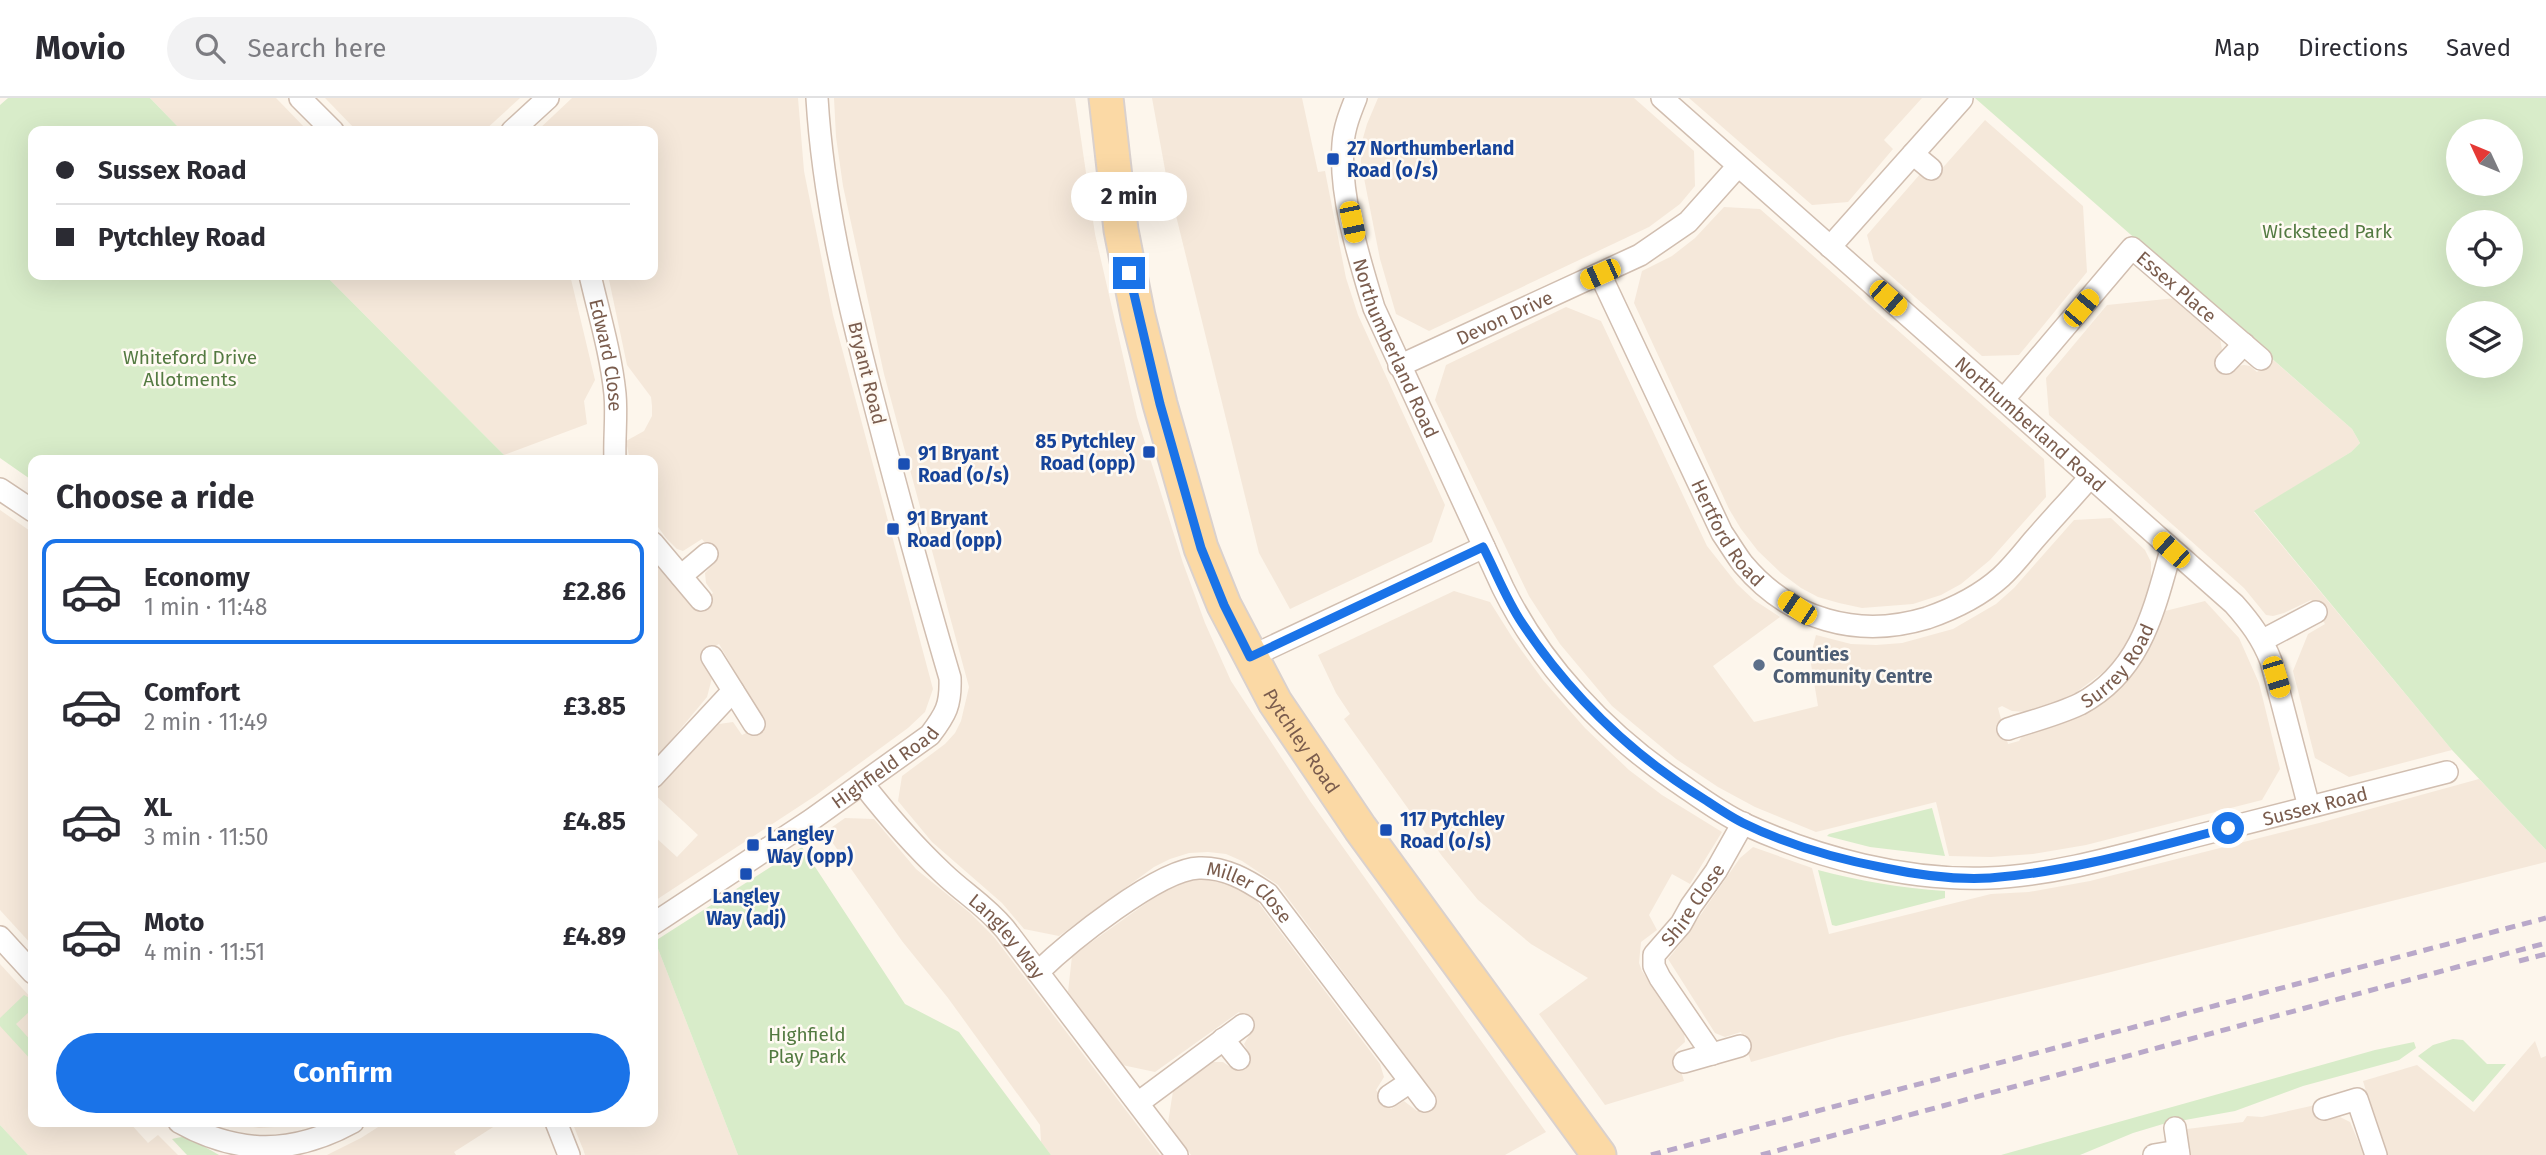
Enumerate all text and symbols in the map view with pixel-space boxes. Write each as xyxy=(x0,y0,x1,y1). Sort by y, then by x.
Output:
search box xyxy=(167,17,657,80)
text: Movio xyxy=(35,28,125,68)
icon: search xyxy=(191,29,229,67)
text: Search here xyxy=(247,33,386,64)
text: Map xyxy=(2214,34,2260,62)
text: Directions xyxy=(2298,34,2408,62)
text: Saved xyxy=(2446,34,2511,62)
north arrow xyxy=(2446,119,2524,196)
map controls xyxy=(2446,119,2523,378)
place label: 27 Northumberland Road (o/s) xyxy=(1347,137,1514,182)
marker: 27 Northumberland Road (o/s) xyxy=(1325,151,1341,167)
text: Sussex Road xyxy=(98,155,247,186)
callout: 2 min xyxy=(1071,172,1187,220)
text: 2 min xyxy=(1101,182,1157,210)
car xyxy=(1338,199,1367,245)
button: locate xyxy=(2446,210,2523,287)
park label: Wicksteed Park xyxy=(2262,220,2392,243)
text: Pytchley Road xyxy=(98,222,266,253)
street label: Essex Place xyxy=(2132,246,2221,327)
street label: Northumberland Road xyxy=(1348,256,1444,442)
car xyxy=(1577,256,1624,292)
route end xyxy=(1113,257,1145,289)
car xyxy=(1866,276,1911,320)
street label: Devon Drive xyxy=(1452,285,1556,350)
car xyxy=(2060,285,2103,331)
street label: Edward Close xyxy=(585,296,627,412)
button: layers xyxy=(2446,301,2523,378)
street label: Bryant Road xyxy=(843,319,891,427)
park label: Whiteford Drive Allotments xyxy=(123,346,257,391)
street label: Northumberland Road xyxy=(1951,351,2110,497)
place label: 85 Pytchley Road (opp) xyxy=(1035,430,1135,475)
place label: 91 Bryant Road (o/s) xyxy=(918,442,1009,487)
marker: 85 Pytchley Road (opp) xyxy=(1141,444,1157,460)
marker: 91 Bryant Road (o/s) xyxy=(896,456,912,472)
street label: Hertford Road xyxy=(1687,475,1769,591)
text: Choose a ride xyxy=(56,478,254,516)
place label: 91 Bryant Road (opp) xyxy=(907,507,1002,552)
marker: 91 Bryant Road (opp) xyxy=(885,521,901,537)
car xyxy=(2149,528,2194,572)
icon: car xyxy=(60,560,123,623)
text: Economy xyxy=(144,562,250,593)
text: £2.86 xyxy=(563,576,626,607)
car xyxy=(1774,588,1821,628)
text: 1 min · 11:48 xyxy=(144,593,267,621)
street label: Surrey Road xyxy=(2077,620,2158,713)
place label: Counties Community Centre xyxy=(1773,643,1932,688)
car xyxy=(2260,654,2293,700)
marker: Counties Community Centre xyxy=(1751,657,1767,673)
icon: car xyxy=(60,675,123,738)
text: Comfort xyxy=(144,677,240,708)
street label: Pytchley Road xyxy=(1259,685,1345,798)
text: £3.85 xyxy=(563,691,626,722)
text: 2 min · 11:49 xyxy=(144,708,268,736)
street label: Highfield Road xyxy=(827,722,944,813)
street label: Sussex Road xyxy=(2260,782,2370,830)
icon: car xyxy=(60,790,123,853)
text: XL xyxy=(144,792,172,823)
text: £4.85 xyxy=(563,806,626,837)
place label: 117 Pytchley Road (o/s) xyxy=(1400,808,1505,853)
route start xyxy=(2212,812,2244,844)
marker: 117 Pytchley Road (o/s) xyxy=(1378,822,1394,838)
text: 3 min · 11:50 xyxy=(144,823,269,851)
place label: Langley Way (opp) xyxy=(767,823,853,868)
marker: Langley Way (opp) xyxy=(745,837,761,853)
street label: Miller Close xyxy=(1205,856,1297,927)
street label: Shire Close xyxy=(1656,860,1729,951)
marker: Langley Way (adj) xyxy=(738,866,754,882)
place label: Langley Way (adj) xyxy=(706,885,786,930)
street label: Langley Way xyxy=(964,888,1050,984)
icon: car xyxy=(60,905,123,968)
text: Moto xyxy=(144,907,204,938)
text: £4.89 xyxy=(563,921,626,952)
text: 4 min · 11:51 xyxy=(144,938,265,966)
park label: Highfield Play Park xyxy=(768,1023,846,1068)
button: Confirm xyxy=(56,1033,630,1113)

